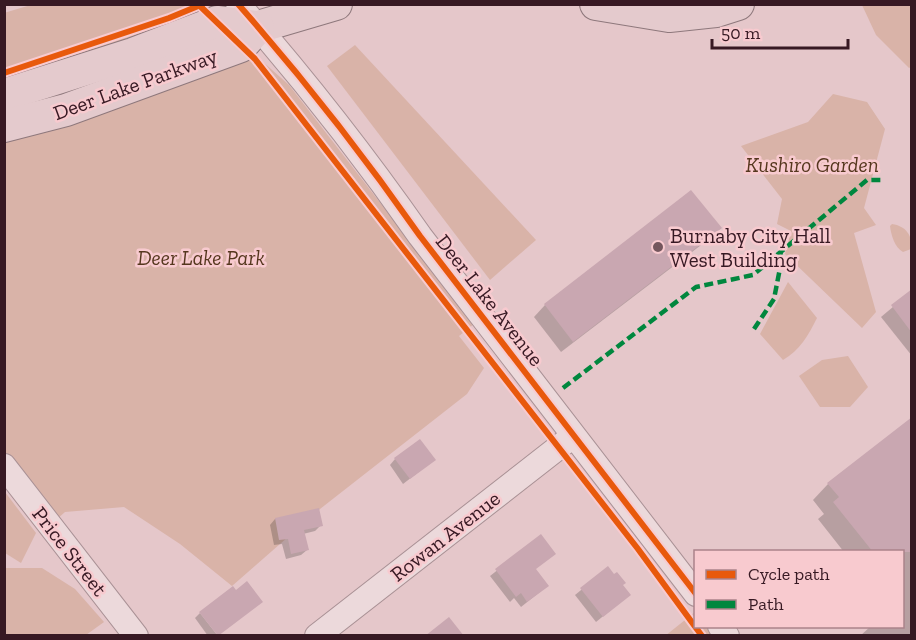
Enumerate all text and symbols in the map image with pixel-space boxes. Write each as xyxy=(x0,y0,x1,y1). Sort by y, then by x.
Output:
scale bar xyxy=(712,12,848,50)
text: 50 m xyxy=(721,22,761,44)
street label: Deer Lake Parkway xyxy=(50,43,221,125)
park label: Kushiro Garden xyxy=(745,152,879,177)
place label: Burnaby City Hall West Building xyxy=(670,223,831,272)
street label: Deer Lake Avenue xyxy=(431,229,549,371)
marker: Burnaby City Hall West Building xyxy=(651,240,665,254)
park label: Deer Lake Park xyxy=(137,245,265,270)
street label: Rowan Avenue xyxy=(385,485,505,587)
street label: Price Street xyxy=(27,501,113,601)
legend xyxy=(694,550,904,628)
text: Cycle path xyxy=(748,563,830,585)
text: Path xyxy=(748,593,784,615)

